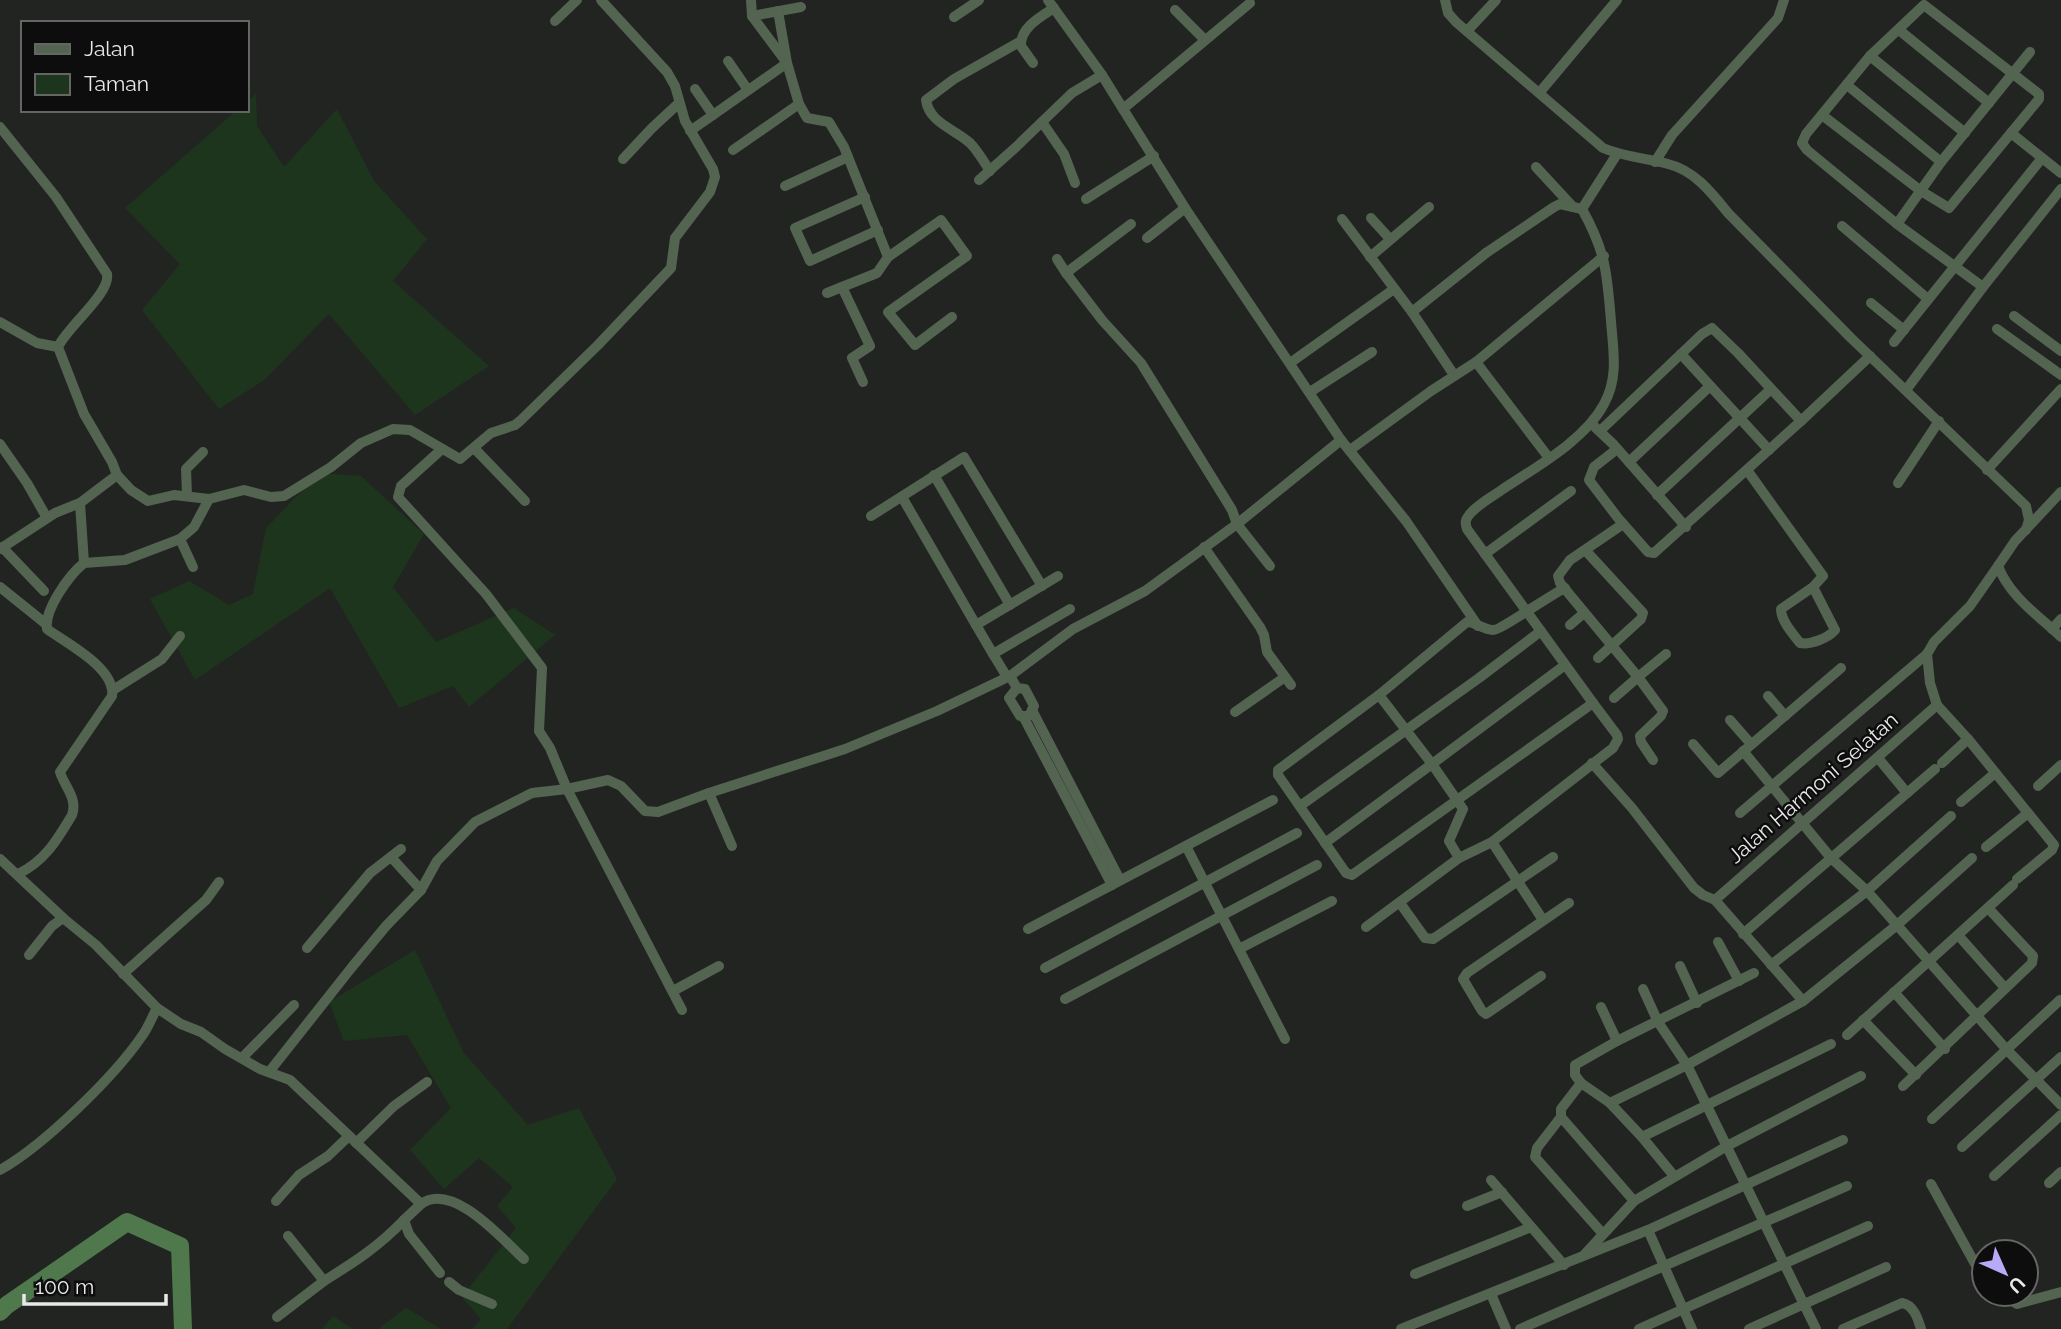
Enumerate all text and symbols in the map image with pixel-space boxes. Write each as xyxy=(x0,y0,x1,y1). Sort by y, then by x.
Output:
legend xyxy=(21,21,248,112)
text: Jalan xyxy=(84,36,135,61)
text: Taman xyxy=(84,71,149,96)
street label: Jalan Harmoni Selatan xyxy=(1723,707,1903,868)
north arrow xyxy=(1970,1238,2040,1308)
scale bar xyxy=(24,1262,166,1306)
text: U xyxy=(2004,1272,2030,1298)
text: 100 m xyxy=(35,1274,94,1299)

